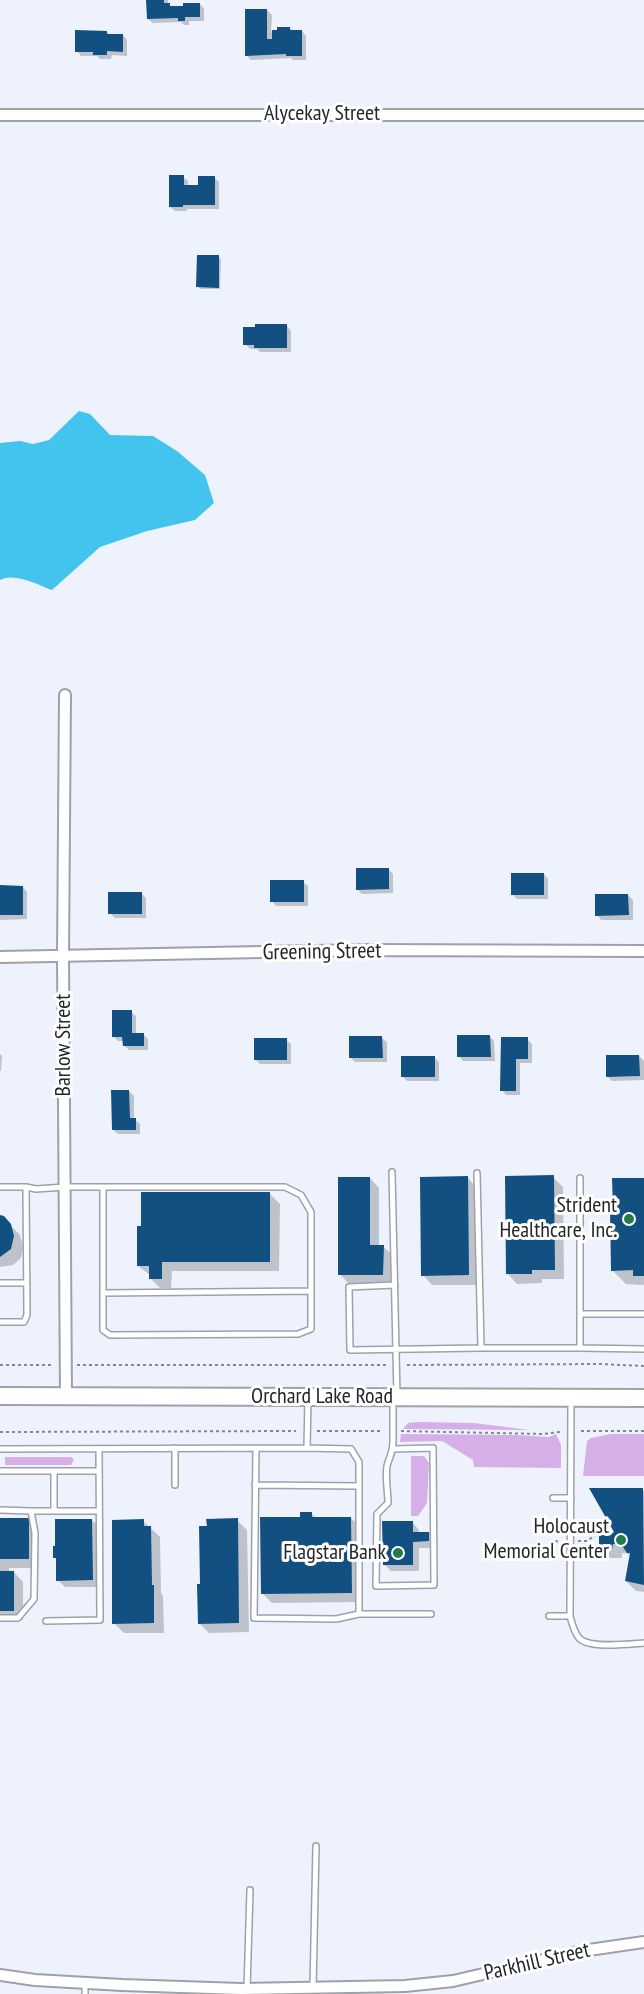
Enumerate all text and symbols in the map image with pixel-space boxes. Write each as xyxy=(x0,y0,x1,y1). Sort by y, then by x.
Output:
street label: Alycekay Street xyxy=(264,101,380,127)
street label: Greening Street xyxy=(262,938,382,966)
street label: Barlow Street xyxy=(51,994,77,1096)
place label: Strident Healthcare, Inc. xyxy=(499,1193,617,1244)
marker: Strident Healthcare, Inc. xyxy=(622,1212,636,1226)
street label: Orchard Lake Road xyxy=(251,1384,393,1410)
place label: Holocaust Memorial Center xyxy=(483,1514,609,1566)
marker: Holocaust Memorial Center xyxy=(614,1533,628,1547)
place label: Flagstar Bank xyxy=(283,1540,386,1566)
marker: Flagstar Bank xyxy=(391,1546,405,1560)
street label: Parkhill Street xyxy=(482,1937,592,1987)

